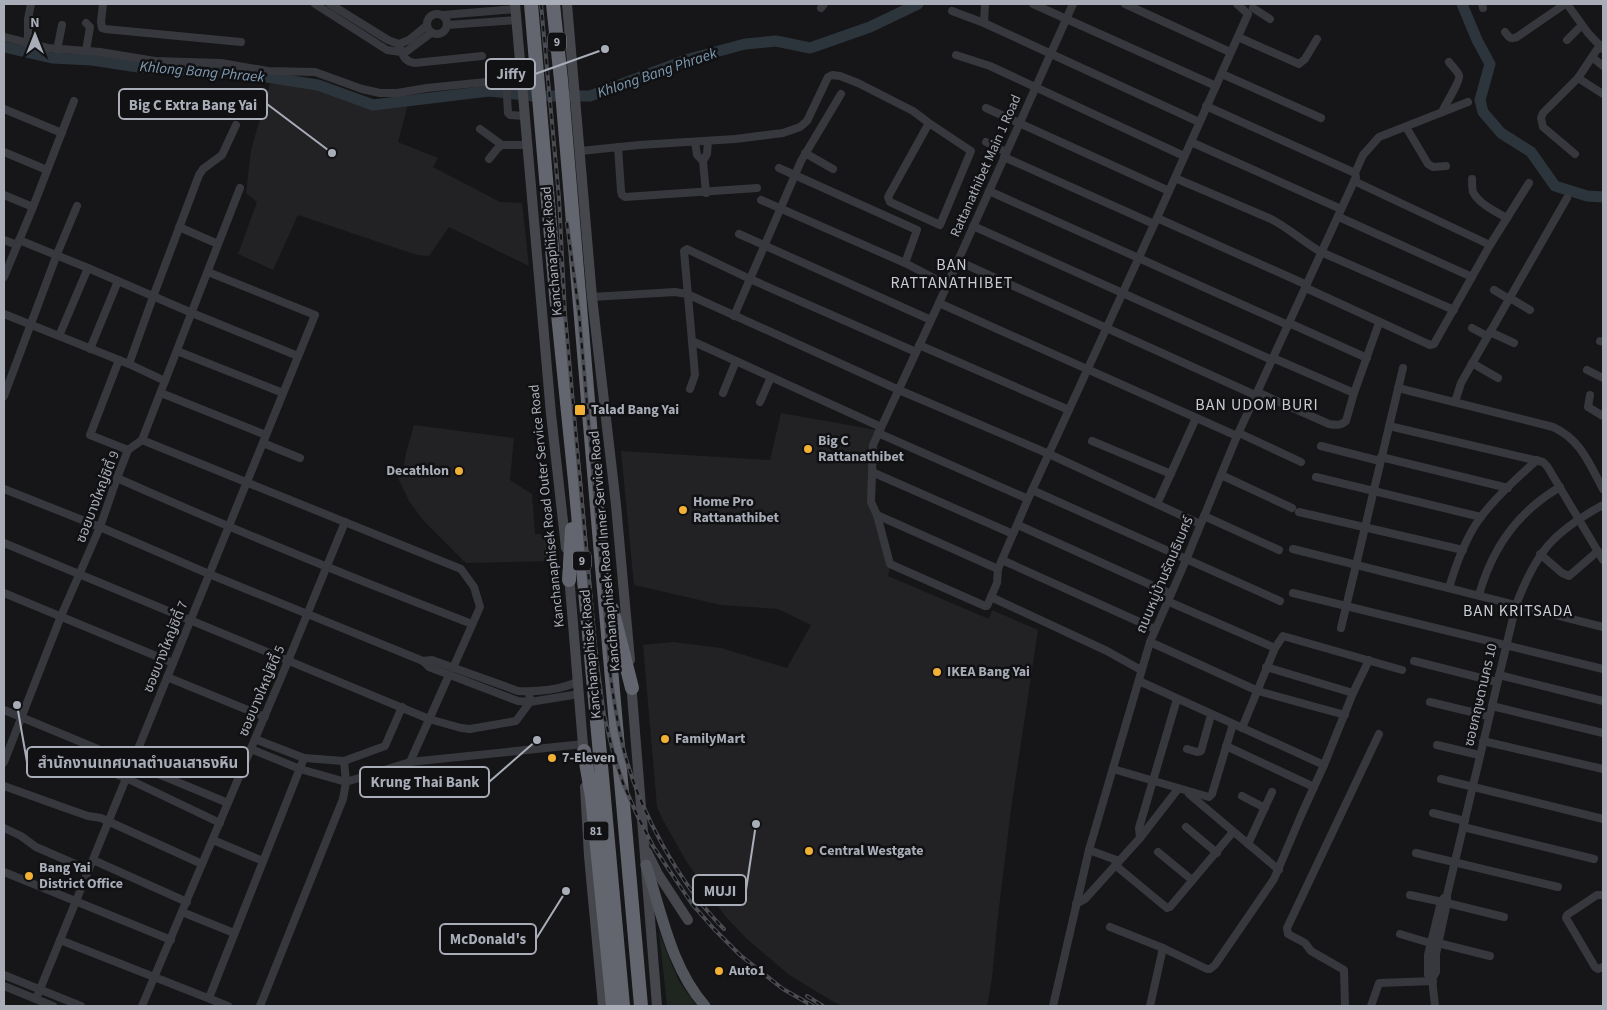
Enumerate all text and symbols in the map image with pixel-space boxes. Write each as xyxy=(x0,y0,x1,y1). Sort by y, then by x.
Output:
north arrow xyxy=(10,10,60,60)
text: N xyxy=(30,13,40,33)
road number: 9 xyxy=(548,32,566,52)
water label: Khlong Bang Phraek xyxy=(594,42,720,103)
water label: Khlong Bang Phraek xyxy=(139,56,266,88)
callout: Jiffy xyxy=(486,59,535,89)
text: Jiffy xyxy=(496,64,526,85)
callout: Big C Extra Bang Yai xyxy=(119,89,267,119)
street label: Rattanathibet Main 1 Road xyxy=(946,92,1026,240)
text: Big C Extra Bang Yai xyxy=(129,95,257,116)
street label: Kanchanaphisek Road xyxy=(536,185,568,317)
district label: BAN RATTANATHIBET xyxy=(891,254,1013,294)
street label: Kanchanaphisek Road Outer Service Road xyxy=(524,383,570,629)
district label: BAN UDOM BURI xyxy=(1195,394,1319,416)
place label: Talad Bang Yai xyxy=(591,400,679,420)
marker: Talad Bang Yai xyxy=(573,403,587,417)
street label: Kanchanaphisek Road Inner Service Road xyxy=(586,430,624,672)
place label: Big C Rattanathibet xyxy=(818,431,905,467)
marker: Big C Rattanathibet xyxy=(802,443,814,455)
street label: ซอยบางใหญ่ซิตี้ 9 xyxy=(70,448,125,546)
place label: Decathlon xyxy=(386,461,449,481)
marker: Decathlon xyxy=(453,465,465,477)
place label: Home Pro Rattanathibet xyxy=(693,492,780,528)
marker: Home Pro Rattanathibet xyxy=(677,504,689,516)
street label: ถนนหมู่บ้านรัตนธิเบศร์ xyxy=(1131,513,1199,636)
road number: 9 xyxy=(573,552,591,570)
street label: Kanchanaphisek Road xyxy=(577,589,605,719)
street label: ซอยบางใหญ่ซิตี้ 7 xyxy=(138,598,193,696)
district label: BAN KRITSADA xyxy=(1463,600,1573,622)
street label: ซอยบางใหญ่ซิตี้ 5 xyxy=(233,642,290,740)
street label: ซอยกฤษดานคร 10 xyxy=(1459,642,1503,748)
place label: IKEA Bang Yai xyxy=(947,662,1030,682)
marker: IKEA Bang Yai xyxy=(931,666,943,678)
place label: FamilyMart xyxy=(675,729,746,749)
marker: FamilyMart xyxy=(659,733,671,745)
callout: สำนักงานเทศบาลตำบลเสาธงหิน xyxy=(27,747,248,777)
place label: 7-Eleven xyxy=(562,748,615,768)
marker: 7-Eleven xyxy=(546,752,558,764)
text: สำนักงานเทศบาลตำบลเสาธงหิน xyxy=(38,753,238,774)
callout: Krung Thai Bank xyxy=(360,767,489,797)
text: Krung Thai Bank xyxy=(370,772,480,793)
road number: 81 xyxy=(584,821,608,840)
place label: Central Westgate xyxy=(819,841,924,861)
marker: Central Westgate xyxy=(803,845,815,857)
place label: Bang Yai District Office xyxy=(39,858,123,894)
marker: Bang Yai District Office xyxy=(23,870,35,882)
callout: MUJI xyxy=(693,875,746,905)
text: MUJI xyxy=(704,881,736,902)
callout: McDonald's xyxy=(440,924,536,954)
text: McDonald's xyxy=(450,929,527,950)
place label: Auto1 xyxy=(728,961,765,981)
marker: Auto1 xyxy=(713,965,725,977)

